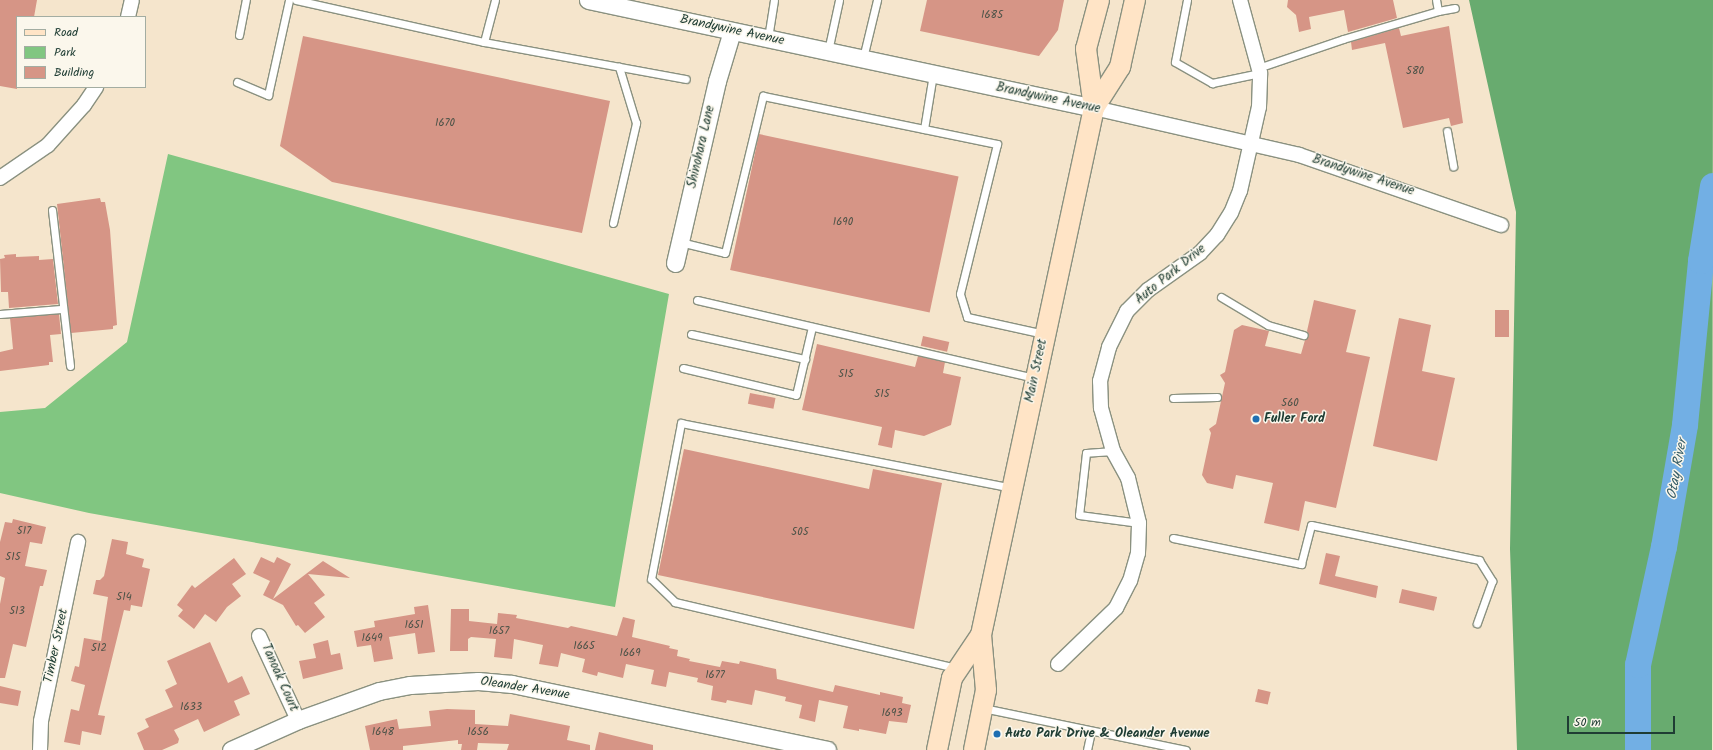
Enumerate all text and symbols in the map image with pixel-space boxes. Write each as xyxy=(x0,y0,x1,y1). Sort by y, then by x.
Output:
house number: 1685 xyxy=(981,8,1003,22)
street label: Brandywine Avenue xyxy=(678,12,786,50)
legend xyxy=(16,16,146,88)
text: Road xyxy=(54,23,78,42)
text: Park xyxy=(54,43,76,62)
text: Building xyxy=(54,63,94,82)
house number: 580 xyxy=(1406,64,1424,78)
street label: Brandywine Avenue xyxy=(994,80,1102,118)
street label: Shinohara Lane xyxy=(685,104,719,190)
house number: 1670 xyxy=(435,116,455,130)
street label: Brandywine Avenue xyxy=(1310,152,1416,200)
house number: 1690 xyxy=(833,215,853,229)
street label: Auto Park Drive xyxy=(1133,242,1209,308)
street label: Main Street xyxy=(1023,338,1051,404)
house number: 515 xyxy=(838,367,854,381)
house number: 515 xyxy=(874,387,890,401)
house number: 560 xyxy=(1281,396,1299,410)
place label: Fuller Ford xyxy=(1264,411,1325,427)
marker: Fuller Ford xyxy=(1251,414,1261,424)
water label: Otay River xyxy=(1663,437,1691,501)
house number: 517 xyxy=(17,524,31,538)
house number: 505 xyxy=(791,525,809,539)
house number: 515 xyxy=(5,550,21,564)
house number: 514 xyxy=(116,590,132,604)
house number: 513 xyxy=(9,604,25,618)
street label: Timber Street xyxy=(42,607,72,685)
house number: 1651 xyxy=(405,618,423,632)
house number: 1657 xyxy=(489,624,509,638)
house number: 1649 xyxy=(362,631,382,645)
house number: 1665 xyxy=(573,639,595,653)
house number: 512 xyxy=(91,641,107,655)
street label: Tanoak Court xyxy=(257,642,301,714)
house number: 1669 xyxy=(619,646,641,660)
house number: 1677 xyxy=(705,668,725,682)
street label: Oleander Avenue xyxy=(479,674,571,704)
house number: 1633 xyxy=(180,700,202,714)
house number: 1693 xyxy=(881,706,903,720)
scale bar xyxy=(1569,708,1677,734)
text: 50 m xyxy=(1574,713,1601,732)
house number: 1648 xyxy=(372,725,394,739)
house number: 1656 xyxy=(467,725,489,739)
place label: Auto Park Drive & Oleander Avenue xyxy=(1005,726,1210,742)
marker: Auto Park Drive & Oleander Avenue xyxy=(992,729,1002,739)

